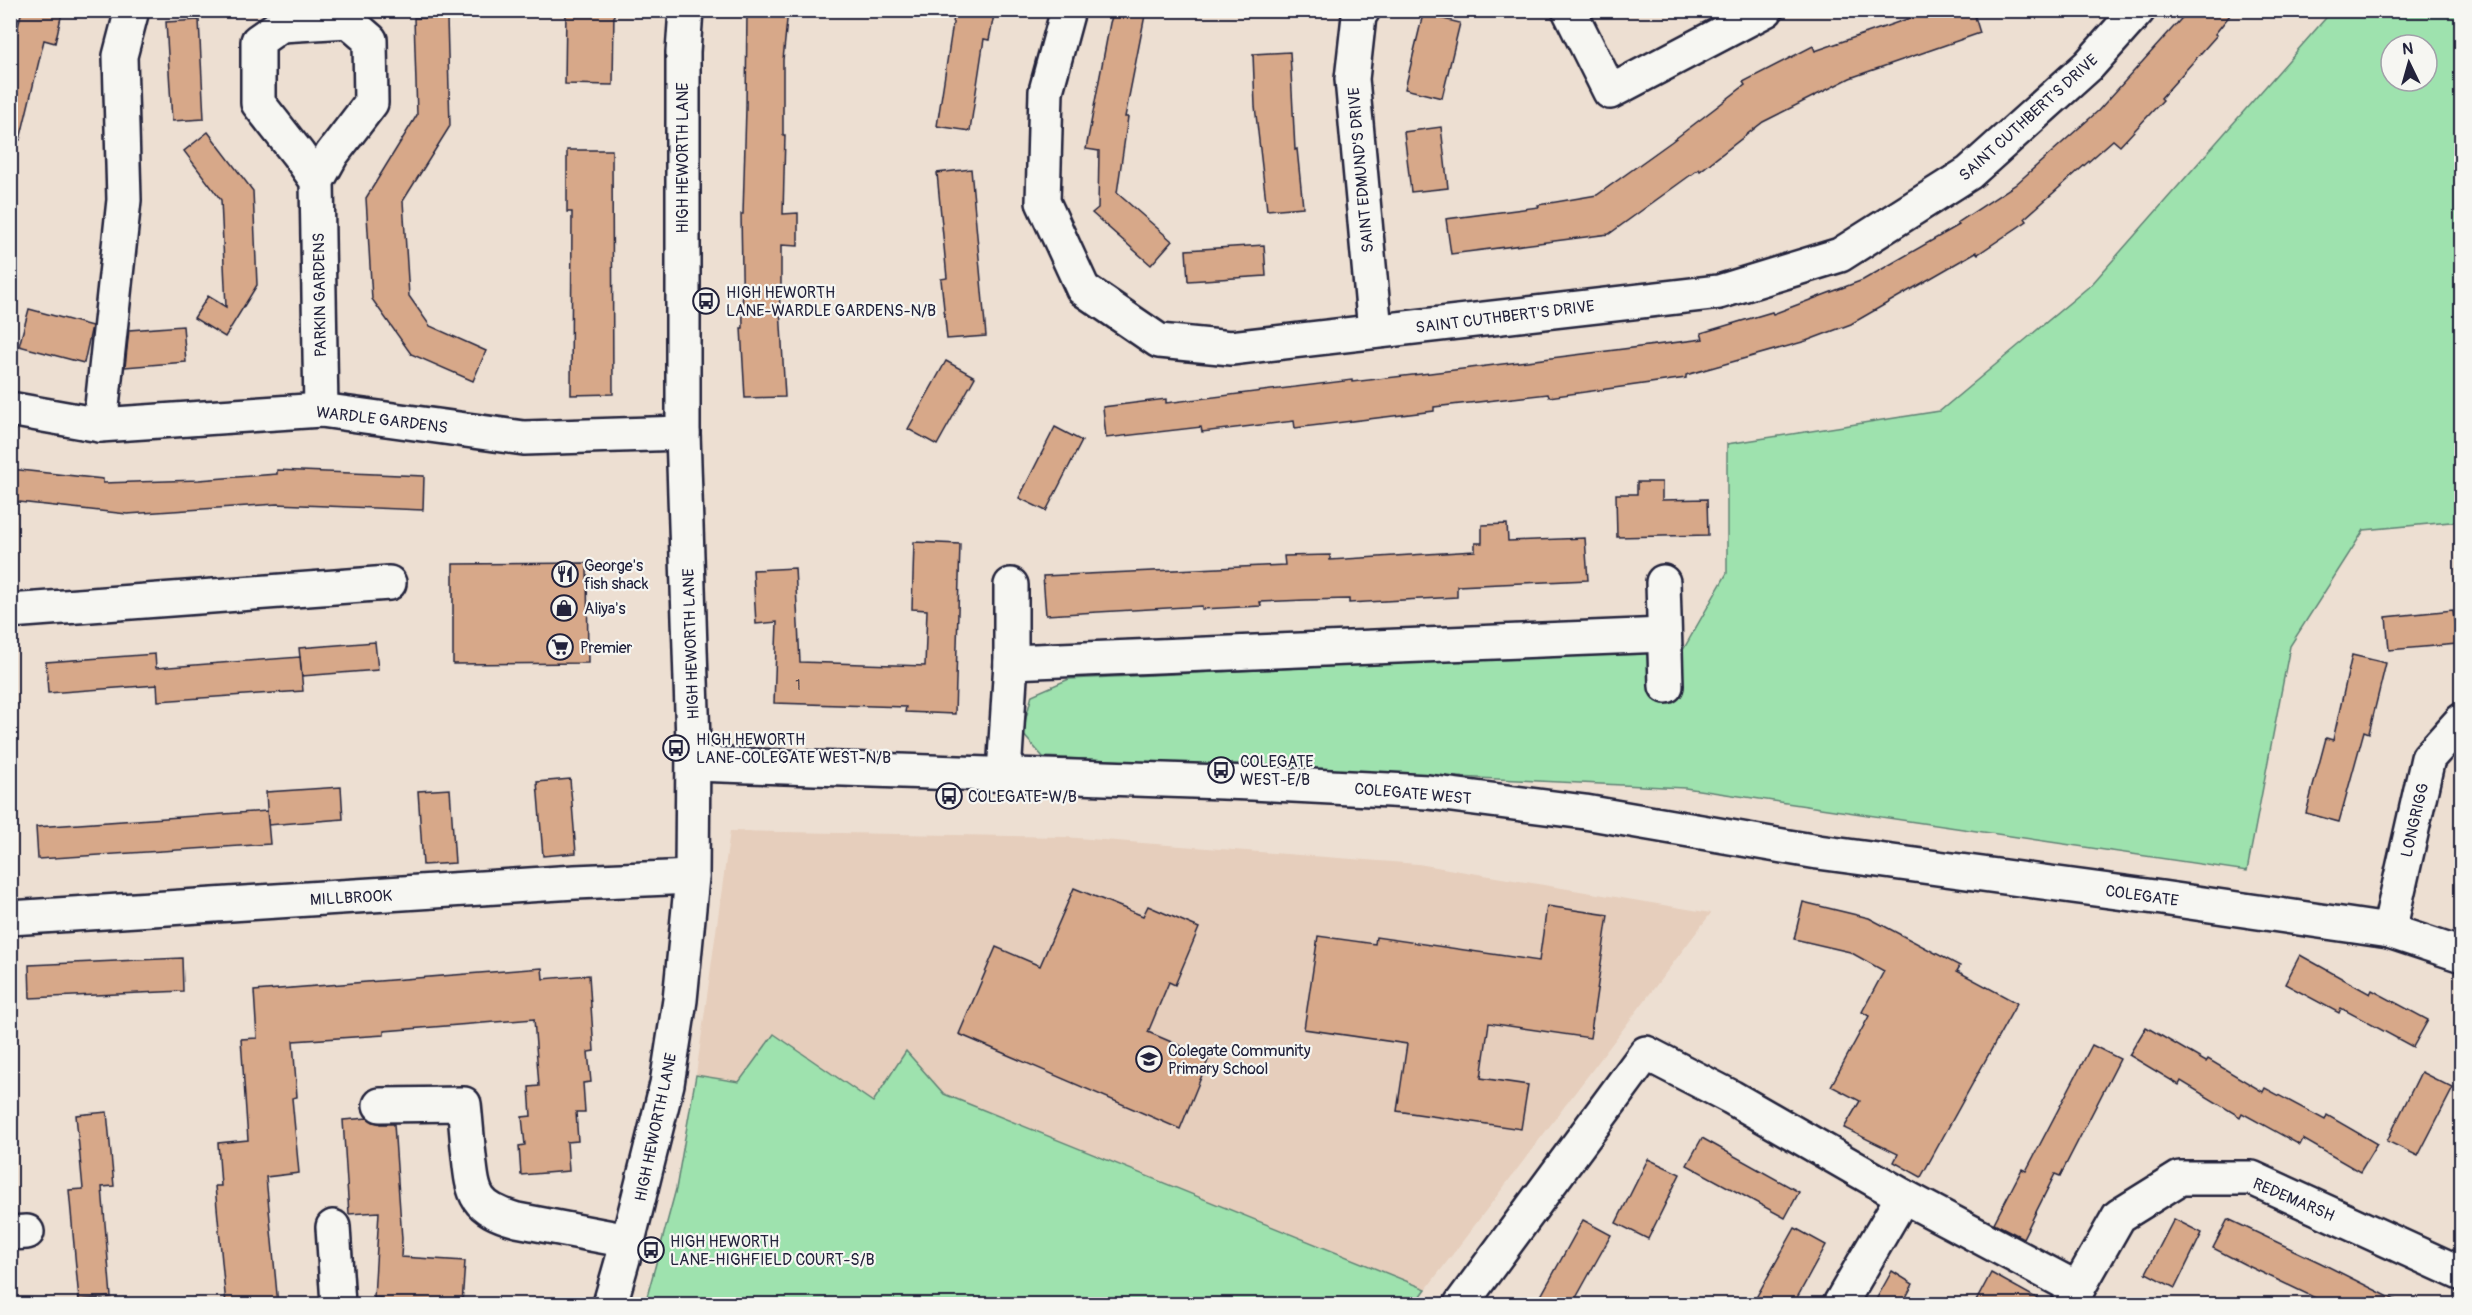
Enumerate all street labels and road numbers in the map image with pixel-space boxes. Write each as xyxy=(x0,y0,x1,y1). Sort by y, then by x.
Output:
street label: SAINT CUTHBERT'S DRIVE xyxy=(1955,50,2102,185)
street label: HIGH HEWORTH LANE xyxy=(673,82,693,234)
street label: SAINT EDMUND'S DRIVE xyxy=(1344,86,1378,254)
street label: PARKIN GARDENS xyxy=(309,233,331,357)
street label: SAINT CUTHBERT'S DRIVE xyxy=(1415,296,1596,338)
street label: WARDLE GARDENS xyxy=(315,402,449,438)
street label: HIGH HEWORTH LANE xyxy=(678,568,704,720)
street label: COLEGATE WEST xyxy=(1354,779,1472,809)
street label: LONGRIGG xyxy=(2397,781,2433,859)
street label: COLEGATE xyxy=(2104,881,2180,911)
street label: MILLBROOK xyxy=(309,886,393,910)
street label: HIGH HEWORTH LANE xyxy=(630,1051,681,1203)
street label: REDEMARSH xyxy=(2250,1174,2337,1226)

